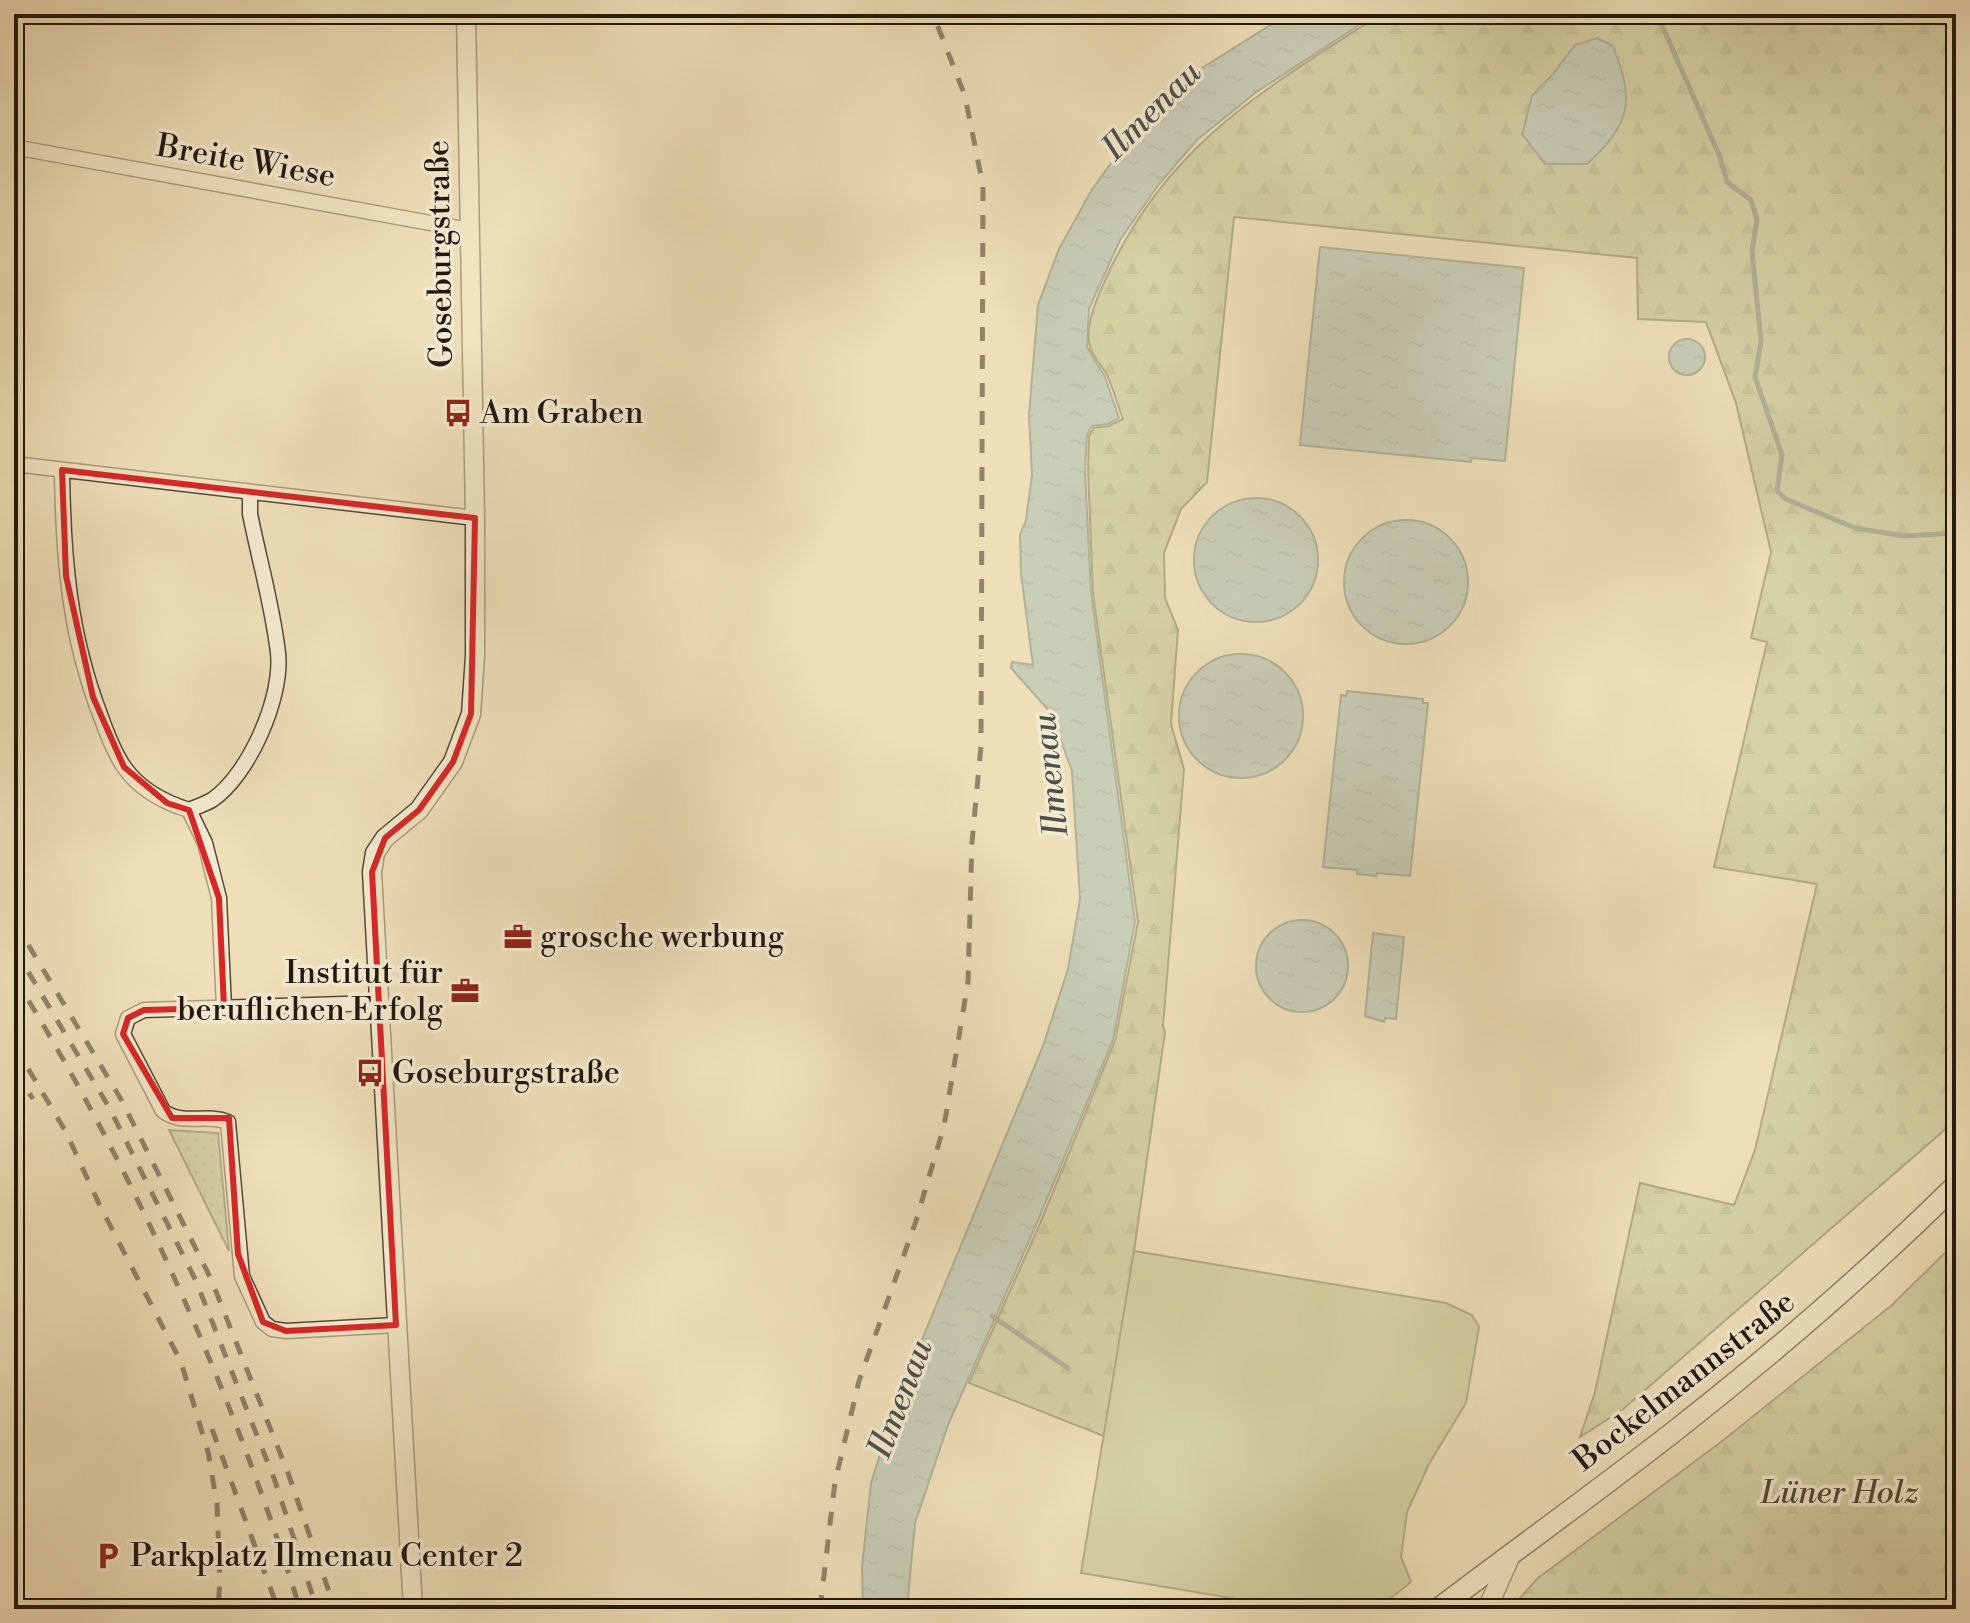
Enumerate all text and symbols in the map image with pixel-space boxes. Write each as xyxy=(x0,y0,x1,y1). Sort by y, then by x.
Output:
water label: Ilmenau xyxy=(1093,52,1211,170)
street label: Breite Wiese xyxy=(152,125,339,196)
street label: Goseburgstraße xyxy=(418,140,462,368)
place label: Am Graben xyxy=(479,393,644,433)
bus stop icon: Am Graben xyxy=(443,398,473,428)
water label: Ilmenau xyxy=(1024,711,1078,840)
place label: grosche werbung xyxy=(540,917,785,957)
office icon: grosche werbung xyxy=(503,922,533,952)
place label: Institut für beruflichen Erfolg xyxy=(177,953,443,1030)
office icon: Institut für beruflichen Erfolg xyxy=(450,976,480,1006)
place label: Goseburgstraße xyxy=(392,1053,620,1093)
bus stop icon: Goseburgstraße xyxy=(355,1058,385,1088)
street label: Bockelmannstraße xyxy=(1564,1282,1803,1481)
water label: Ilmenau xyxy=(859,1333,943,1465)
park label: Lüner Holz xyxy=(1760,1473,1919,1513)
place label: Parkplatz Ilmenau Center 2 xyxy=(130,1536,523,1576)
parking icon: Parkplatz Ilmenau Center 2 xyxy=(93,1541,123,1571)

